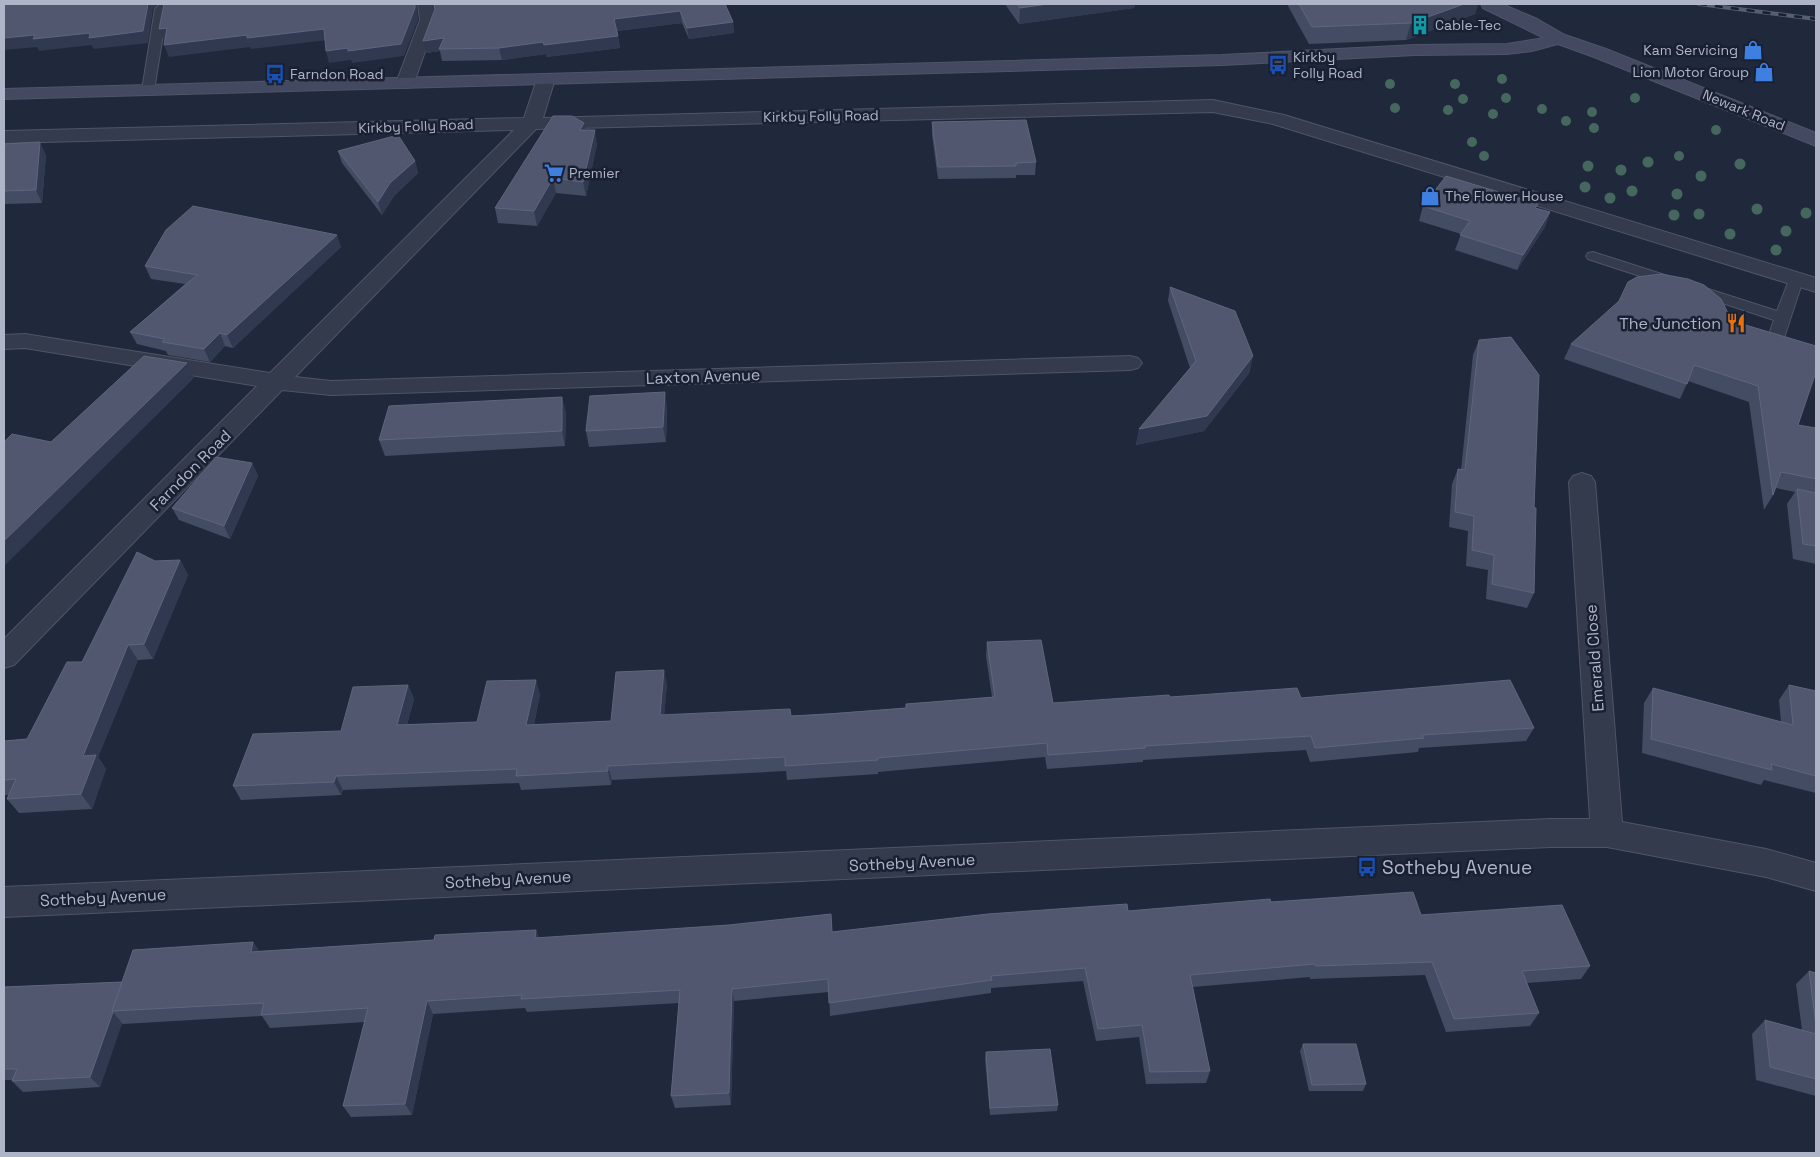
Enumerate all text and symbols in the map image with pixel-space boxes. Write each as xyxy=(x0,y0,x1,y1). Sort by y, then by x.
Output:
building icon: Cable-Tec xyxy=(1409,14,1431,36)
place label: Cable-Tec xyxy=(1435,16,1501,34)
shop icon: Kam Servicing xyxy=(1742,39,1764,61)
place label: Kam Servicing xyxy=(1643,41,1738,59)
place label: Kirkby Folly Road xyxy=(1293,48,1363,82)
bus stop icon: Kirkby Folly Road xyxy=(1267,54,1289,76)
shop icon: Lion Motor Group xyxy=(1753,61,1775,83)
bus stop icon: Farndon Road xyxy=(264,63,286,85)
place label: Lion Motor Group xyxy=(1632,63,1749,81)
place label: Farndon Road xyxy=(290,65,384,83)
street label: Newark Road xyxy=(1700,85,1788,135)
street label: Kirkby Folly Road xyxy=(763,106,879,126)
street label: Kirkby Folly Road xyxy=(358,115,474,137)
supermarket icon: Premier xyxy=(543,162,565,184)
place label: Premier xyxy=(569,164,620,182)
shop icon: The Flower House xyxy=(1419,185,1441,207)
place label: The Flower House xyxy=(1445,187,1564,205)
restaurant icon: The Junction xyxy=(1725,312,1747,334)
place label: The Junction xyxy=(1619,313,1721,334)
street label: Laxton Avenue xyxy=(645,364,761,389)
street label: Farndon Road xyxy=(145,425,236,516)
street label: Emerald Close xyxy=(1580,604,1609,712)
street label: Sotheby Avenue xyxy=(848,849,976,876)
place label: Sotheby Avenue xyxy=(1382,855,1532,880)
bus stop icon: Sotheby Avenue xyxy=(1356,856,1378,878)
street label: Sotheby Avenue xyxy=(444,866,572,893)
street label: Sotheby Avenue xyxy=(39,884,167,911)

